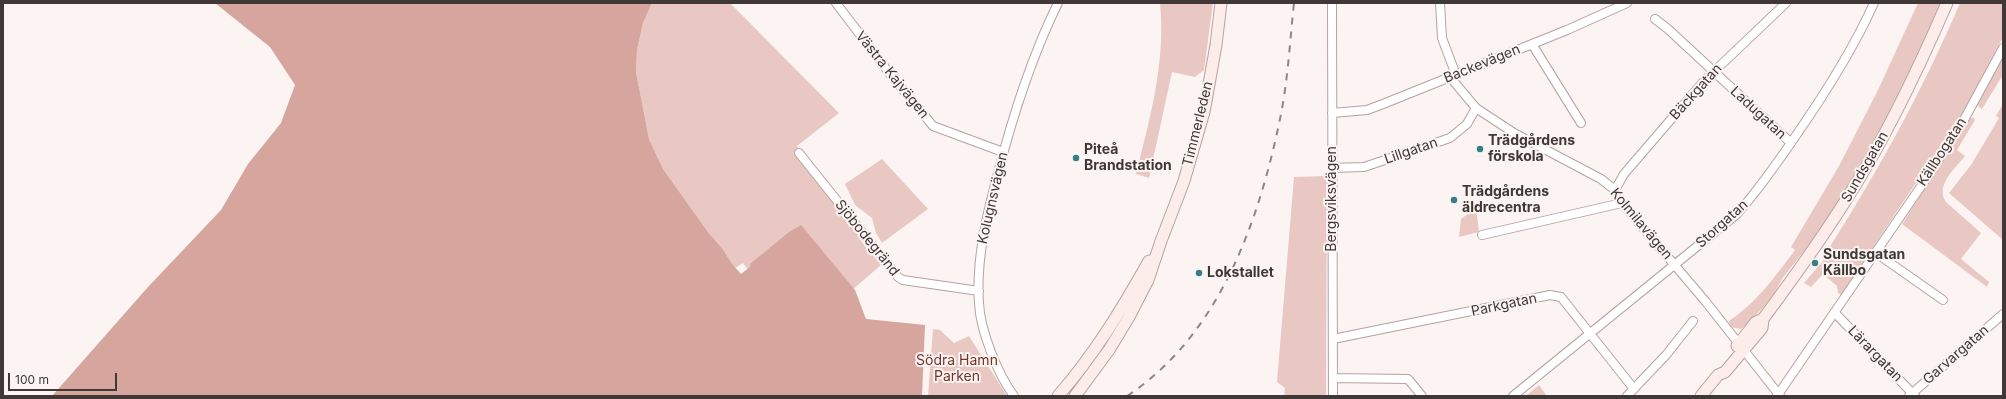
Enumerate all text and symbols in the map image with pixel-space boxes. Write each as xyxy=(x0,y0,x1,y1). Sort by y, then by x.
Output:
street label: Västra Kajvägen xyxy=(852,28,932,122)
street label: Backevägen xyxy=(1441,41,1523,87)
street label: Bäckgatan xyxy=(1666,61,1726,123)
street label: Timmerleden xyxy=(1179,80,1217,168)
street label: Ladugatan xyxy=(1727,83,1789,143)
street label: Källbogatan xyxy=(1914,115,1970,189)
street label: Sundsgatan xyxy=(1838,129,1892,205)
place label: Trädgårdens förskola xyxy=(1488,133,1575,166)
street label: Lillgatan xyxy=(1382,134,1440,168)
place label: Piteå Brandstation xyxy=(1084,142,1172,174)
marker: Trädgårdens förskola xyxy=(1475,144,1485,154)
street label: Bergsviksvägen xyxy=(1324,146,1340,252)
street label: Kolugnsvägen xyxy=(974,150,1012,246)
marker: Piteå Brandstation xyxy=(1071,153,1081,163)
place label: Trädgårdens äldrecentra xyxy=(1462,184,1549,216)
street label: Kolmilavägen xyxy=(1606,185,1676,263)
marker: Trädgårdens äldrecentra xyxy=(1449,195,1459,205)
street label: Storgatan xyxy=(1693,196,1751,252)
street label: Sjöbodegränd xyxy=(831,197,903,279)
place label: Sundsgatan Källbo xyxy=(1823,247,1905,280)
marker: Sundsgatan Källbo xyxy=(1810,258,1820,268)
place label: Lokstallet xyxy=(1207,265,1274,281)
marker: Lokstallet xyxy=(1194,268,1204,278)
street label: Parkgatan xyxy=(1470,290,1538,320)
street label: Garvargatan xyxy=(1920,322,1992,388)
street label: Lärargatan xyxy=(1844,323,1906,385)
park label: Södra Hamn Parken xyxy=(916,353,998,386)
scale bar xyxy=(10,365,119,391)
text: 100 m xyxy=(15,372,49,387)

